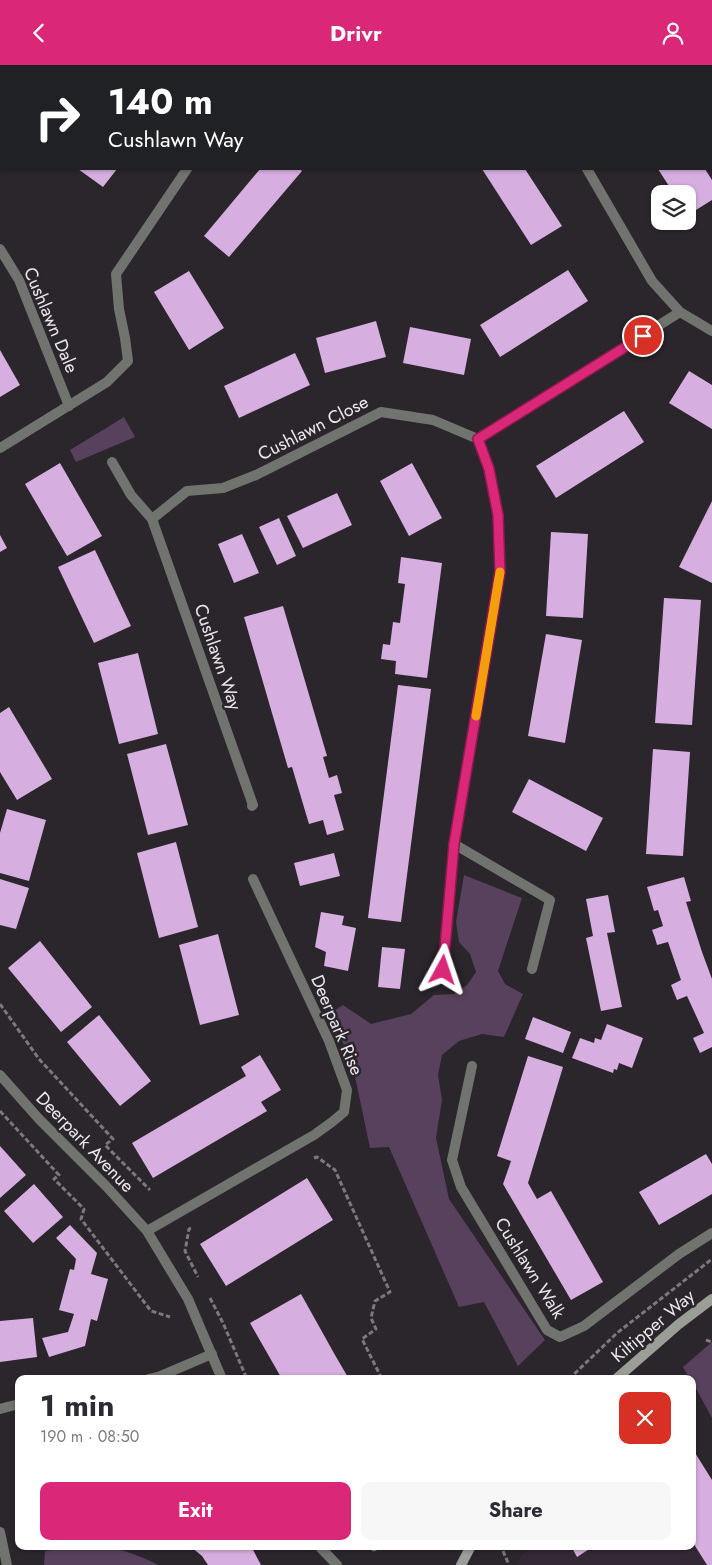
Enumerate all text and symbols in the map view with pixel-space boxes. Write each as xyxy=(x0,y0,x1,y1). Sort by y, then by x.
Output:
text: Drivr xyxy=(330,17,382,49)
icon: back xyxy=(25,19,53,47)
icon: person xyxy=(659,19,687,47)
text: 140 m xyxy=(108,77,213,127)
icon: right xyxy=(25,85,90,150)
text: Cushlawn Way xyxy=(108,123,243,155)
map controls xyxy=(651,185,696,230)
button: layers xyxy=(651,185,696,230)
street label: Cushlawn Dale xyxy=(17,263,85,377)
pin xyxy=(622,315,664,357)
icon: arrive xyxy=(629,322,657,350)
street label: Cushlawn Close xyxy=(253,389,373,467)
street label: Cushlawn Way xyxy=(188,600,248,714)
position arrow xyxy=(416,943,468,995)
street label: Deerpark Rise xyxy=(304,971,370,1079)
street label: Deerpark Avenue xyxy=(30,1086,140,1198)
street label: Cushlawn Walk xyxy=(488,1212,572,1324)
street label: Kiltipper Way xyxy=(606,1283,700,1369)
text: 1 min xyxy=(40,1384,114,1427)
button: close xyxy=(619,1392,671,1444)
text: 190 m · 08:50 xyxy=(40,1425,139,1448)
button: Exit xyxy=(40,1482,351,1540)
button: Share xyxy=(361,1482,671,1540)

